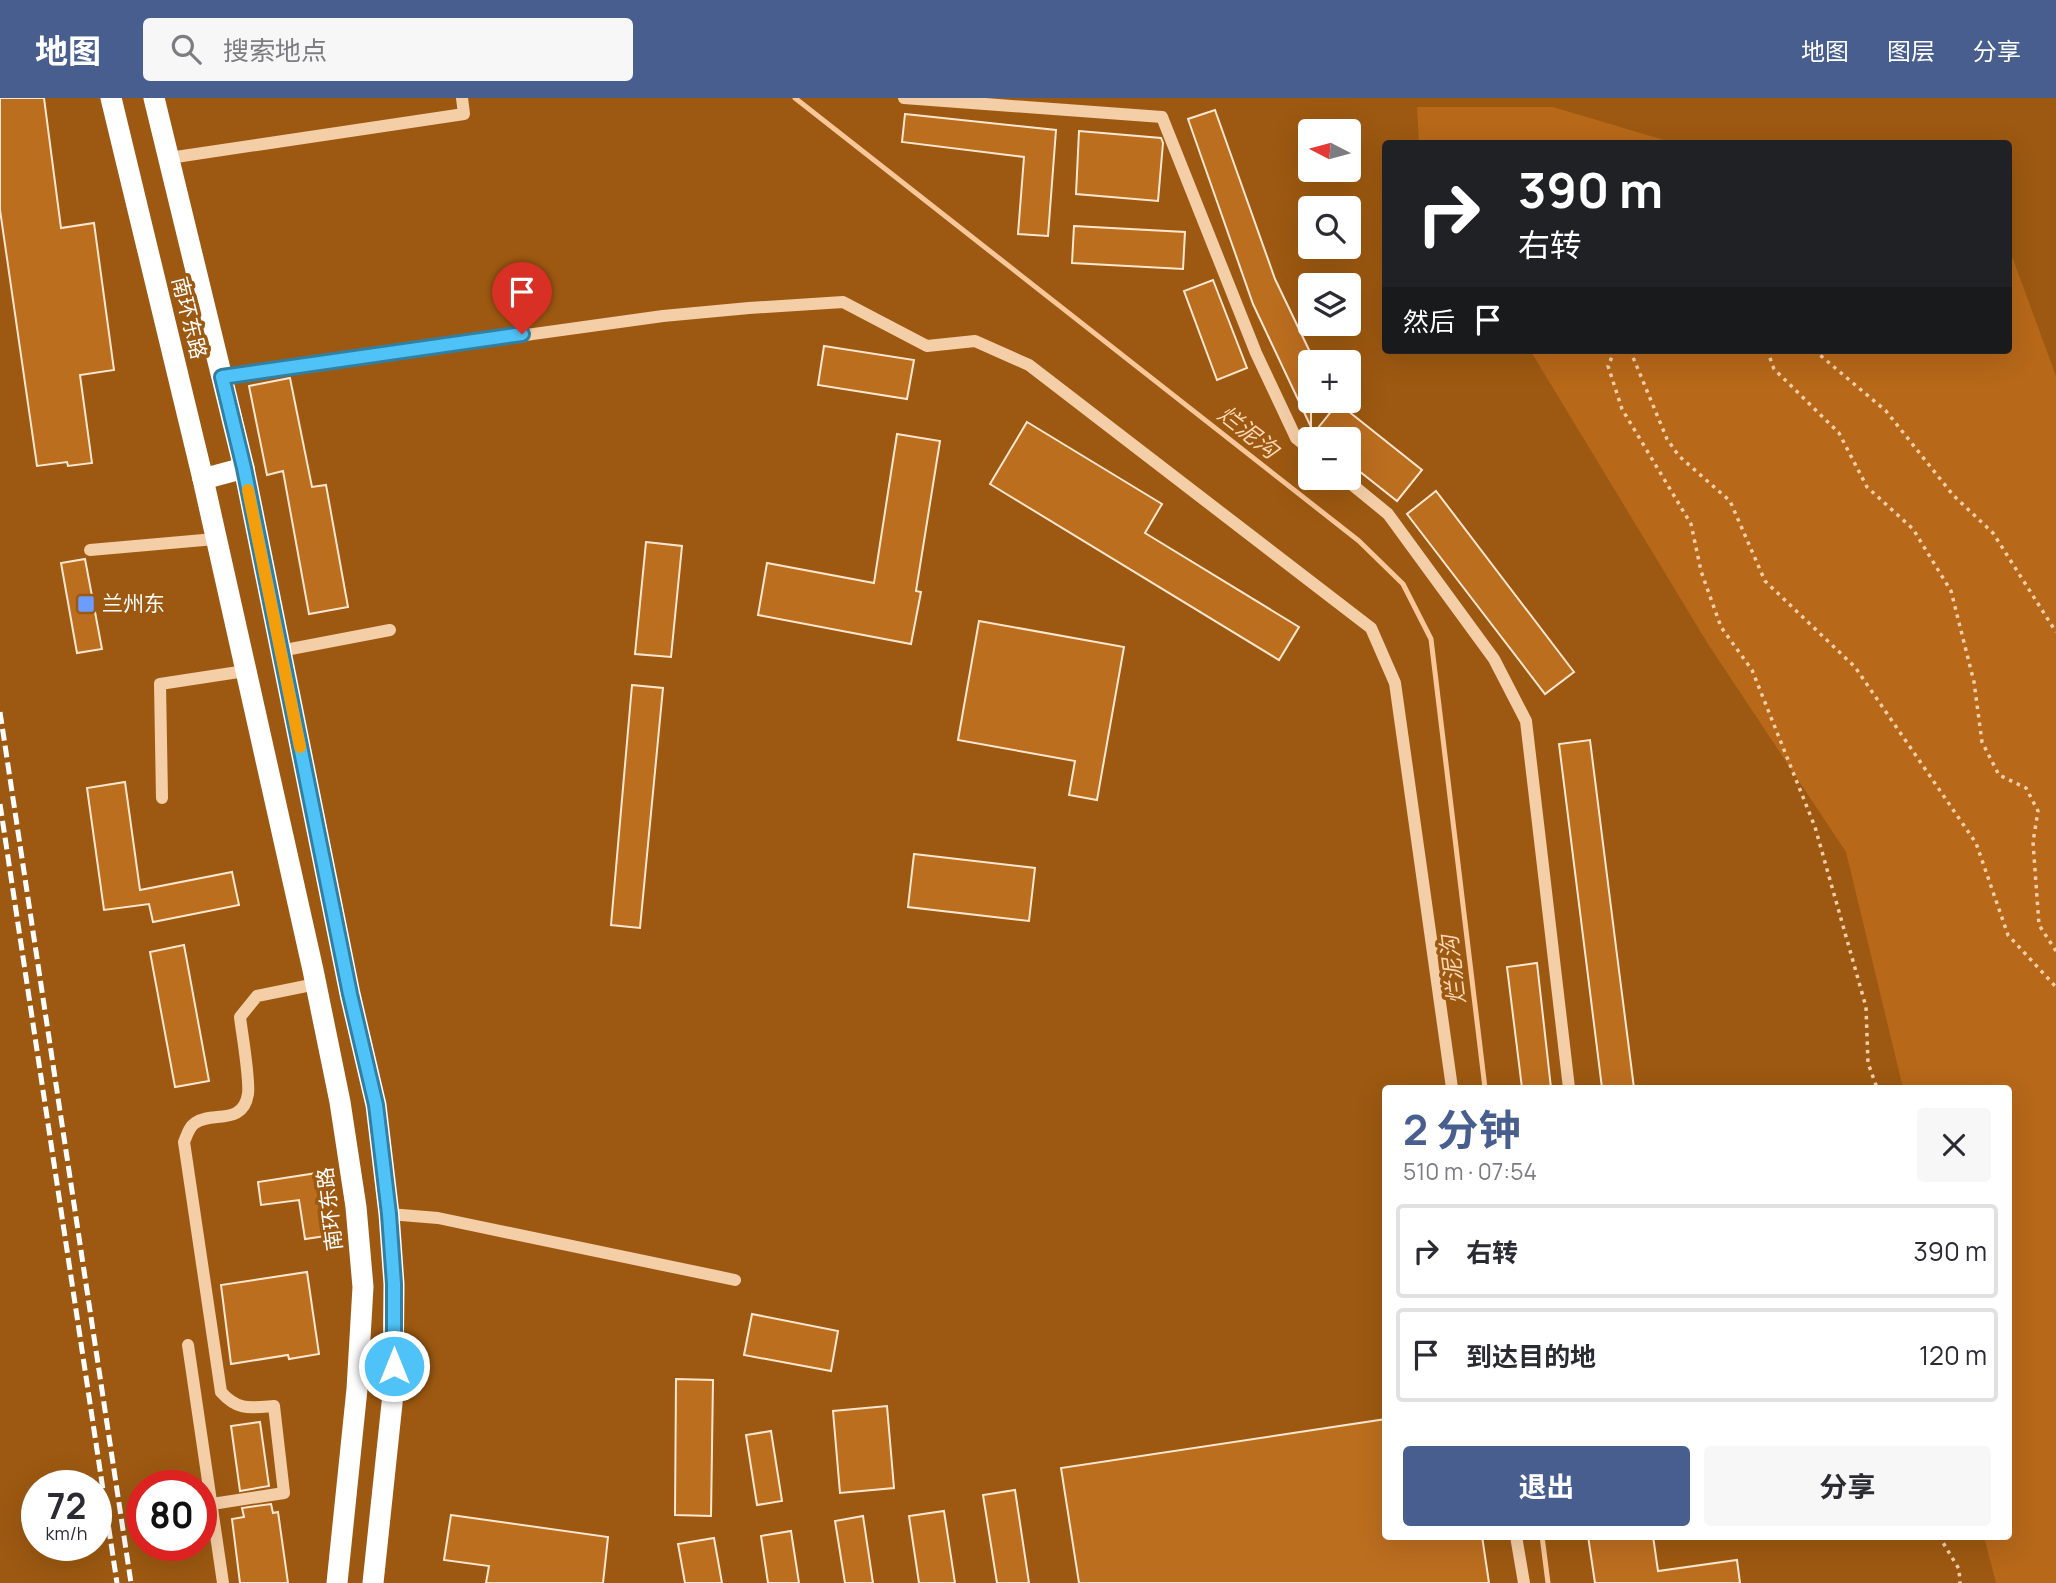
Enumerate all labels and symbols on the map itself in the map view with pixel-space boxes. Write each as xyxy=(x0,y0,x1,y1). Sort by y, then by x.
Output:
north arrow xyxy=(1298,119,1362,182)
pin xyxy=(492,262,552,334)
street label: 南环东路 xyxy=(166,274,214,362)
water label: 烂泥沟 xyxy=(1212,397,1288,467)
place label: 兰州东 xyxy=(102,589,165,617)
marker: 兰州东 xyxy=(76,594,96,614)
water label: 烂泥沟 xyxy=(1432,931,1472,1006)
street label: 南环东路 xyxy=(310,1166,348,1253)
position arrow xyxy=(357,1329,431,1403)
speed limit sign: 80 xyxy=(126,1470,217,1561)

